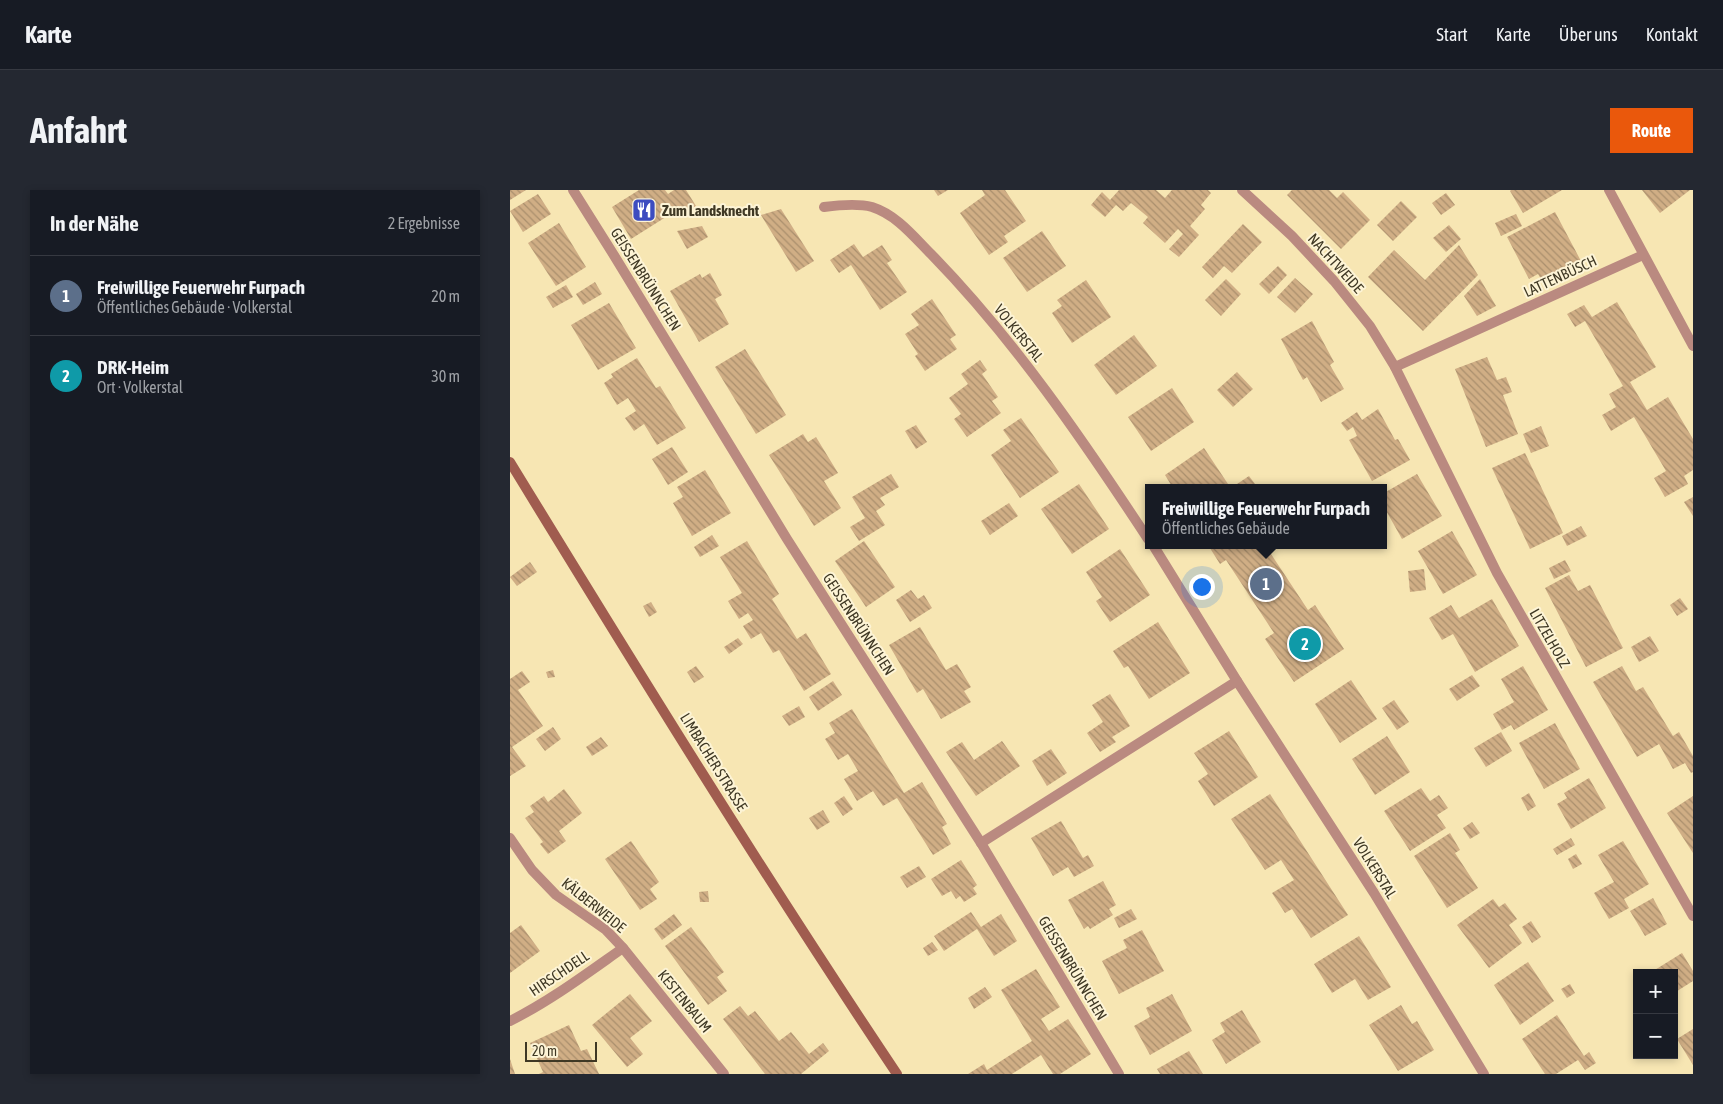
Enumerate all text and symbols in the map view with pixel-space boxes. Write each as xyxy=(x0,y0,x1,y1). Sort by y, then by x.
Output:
text: Karte xyxy=(25,21,72,48)
text: Start xyxy=(1436,24,1468,45)
text: Karte xyxy=(1496,24,1531,45)
text: Über uns xyxy=(1559,24,1618,45)
text: Kontakt xyxy=(1646,24,1698,45)
button: Route xyxy=(1610,108,1693,153)
text: Anfahrt xyxy=(30,110,127,150)
restaurant icon: Zum Landsknecht xyxy=(631,197,657,223)
place label: Zum Landsknecht xyxy=(662,202,760,219)
text: In der Nähe xyxy=(50,211,139,235)
text: 2 Ergebnisse xyxy=(388,214,460,232)
street label: GEISSENBRÜNNCHEN xyxy=(608,225,684,333)
street label: NACHTWEIDE xyxy=(1305,230,1368,297)
street label: LATTENBÜSCH xyxy=(1521,252,1599,300)
text: Freiwillige Feuerwehr Furpach xyxy=(97,276,305,298)
text: 1 xyxy=(62,287,70,305)
text: 20 m xyxy=(431,287,460,305)
text: Öffentliches Gebäude · Volkerstal xyxy=(97,298,292,316)
street label: VOLKERSTAL xyxy=(991,301,1047,365)
text: DRK-Heim xyxy=(97,356,169,378)
text: 2 xyxy=(62,367,70,385)
text: 30 m xyxy=(431,367,460,385)
text: Ort · Volkerstal xyxy=(97,378,183,396)
popup xyxy=(1145,484,1387,549)
text: Freiwillige Feuerwehr Furpach xyxy=(1162,497,1370,519)
text: Öffentliches Gebäude xyxy=(1162,519,1290,537)
pin: 1 xyxy=(1250,565,1282,603)
street label: GEISSENBRÜNNCHEN xyxy=(820,570,898,678)
your location xyxy=(1189,574,1215,600)
street label: LITZELHOLZ xyxy=(1526,606,1574,671)
pin: 2 xyxy=(1289,625,1321,663)
street label: LIMBACHER STRASSE xyxy=(677,710,751,815)
street label: VOLKERSTAL xyxy=(1350,834,1400,902)
street label: KÄLBERWEIDE xyxy=(559,874,630,936)
street label: GEISSENBRÜNNCHEN xyxy=(1035,913,1111,1023)
street label: HIRSCHDELL xyxy=(526,947,592,999)
street label: KESTENBAUM xyxy=(655,966,715,1036)
map controls xyxy=(1633,969,1678,1059)
button: + xyxy=(1633,969,1678,1014)
button: − xyxy=(1633,1014,1678,1059)
scale bar xyxy=(525,1039,598,1062)
text: 20 m xyxy=(532,1043,557,1059)

